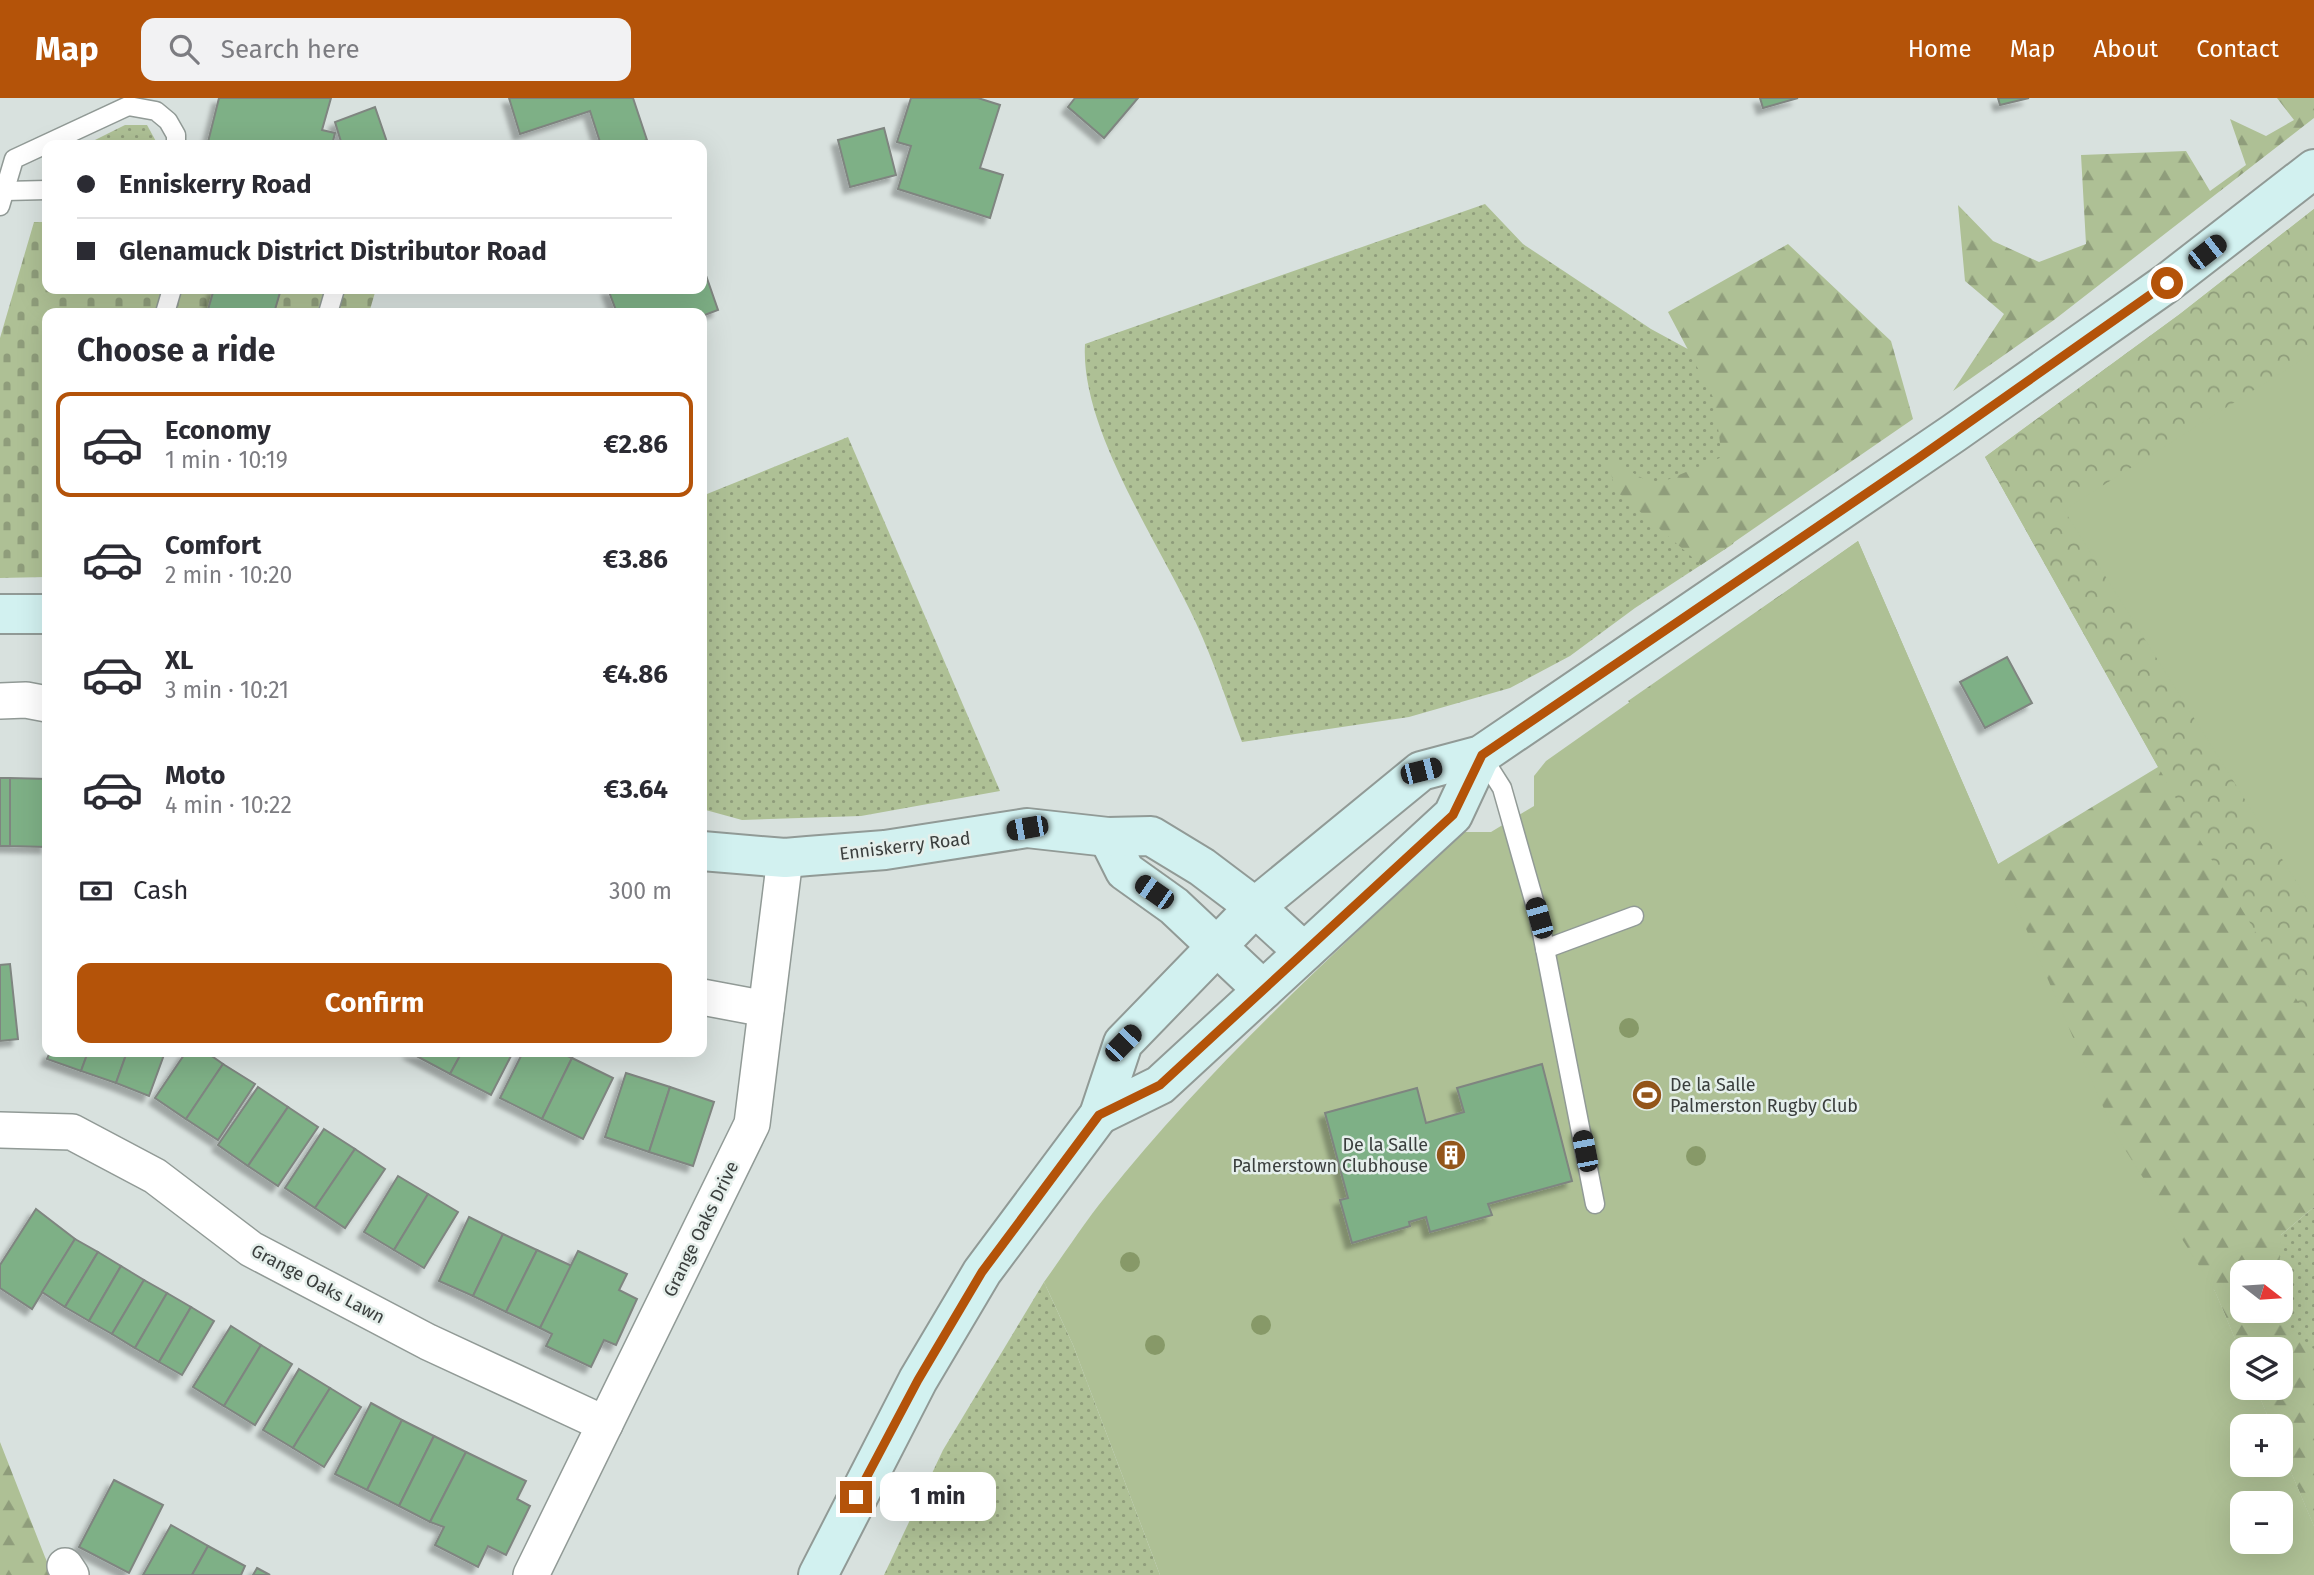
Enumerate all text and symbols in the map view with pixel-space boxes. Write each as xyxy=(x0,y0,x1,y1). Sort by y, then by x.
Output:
search box xyxy=(141,18,631,81)
text: Map xyxy=(35,29,99,69)
icon: search xyxy=(165,30,203,68)
text: Search here xyxy=(221,34,360,65)
text: Home xyxy=(1908,35,1972,63)
text: Map xyxy=(2010,35,2056,63)
text: About xyxy=(2094,35,2158,63)
text: Contact xyxy=(2196,35,2279,63)
text: Enniskerry Road xyxy=(119,169,312,200)
car xyxy=(2184,231,2231,273)
text: Glenamuck District Distributor Road xyxy=(119,236,547,267)
route start xyxy=(2151,267,2183,299)
text: Choose a ride xyxy=(77,331,275,369)
icon: car xyxy=(81,413,144,476)
text: Economy xyxy=(165,415,271,446)
text: €2.86 xyxy=(603,429,668,460)
text: 1 min · 10:19 xyxy=(165,446,288,474)
icon: car xyxy=(81,528,144,591)
text: Comfort xyxy=(165,530,261,561)
text: €3.86 xyxy=(603,544,668,575)
text: 2 min · 10:20 xyxy=(165,561,292,589)
icon: car xyxy=(81,643,144,706)
text: XL xyxy=(165,645,193,676)
text: €4.86 xyxy=(603,659,668,690)
text: 3 min · 10:21 xyxy=(165,676,289,704)
car xyxy=(1399,756,1444,786)
icon: car xyxy=(81,758,144,821)
text: Moto xyxy=(165,760,225,791)
text: €3.64 xyxy=(604,774,668,805)
text: 4 min · 10:22 xyxy=(165,791,292,819)
car xyxy=(1005,814,1050,842)
street label: Enniskerry Road xyxy=(838,827,972,865)
car xyxy=(1131,871,1178,913)
icon: cash xyxy=(77,872,115,910)
text: Cash xyxy=(133,875,189,906)
text: 300 m xyxy=(609,877,672,905)
car xyxy=(1524,895,1555,941)
button: Confirm xyxy=(77,963,672,1043)
car xyxy=(1101,1021,1146,1065)
place label: De la Salle Palmerston Rugby Club xyxy=(1670,1074,1858,1117)
sports icon: De la Salle Palmerston Rugby Club xyxy=(1630,1078,1664,1112)
car xyxy=(1571,1128,1600,1174)
place label: De la Salle Palmerstown Clubhouse xyxy=(1232,1134,1428,1177)
building icon: De la Salle Palmerstown Clubhouse xyxy=(1434,1138,1468,1172)
street label: Grange Oaks Drive xyxy=(659,1158,743,1300)
street label: Grange Oaks Lawn xyxy=(248,1240,388,1328)
north arrow xyxy=(2230,1260,2292,1323)
map controls xyxy=(2230,1260,2293,1554)
button: layers xyxy=(2230,1337,2293,1400)
button: + xyxy=(2230,1414,2293,1477)
callout: 1 min xyxy=(880,1472,996,1522)
route end xyxy=(840,1481,872,1513)
text: 1 min xyxy=(910,1482,966,1510)
button: − xyxy=(2230,1491,2293,1554)

